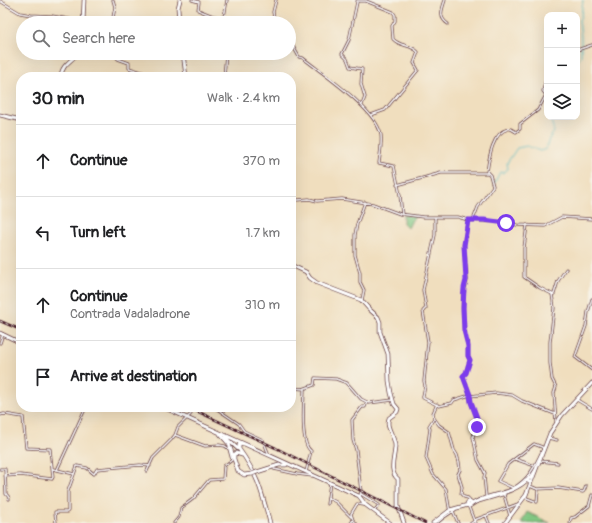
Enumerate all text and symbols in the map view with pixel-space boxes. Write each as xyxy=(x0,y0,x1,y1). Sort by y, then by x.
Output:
map controls xyxy=(544,12,580,120)
button: + xyxy=(544,12,580,48)
search box xyxy=(16,16,296,60)
icon: search xyxy=(30,27,52,49)
text: Search here xyxy=(62,29,135,48)
button: − xyxy=(544,48,580,84)
button: layers xyxy=(544,84,580,120)
text: 30 min xyxy=(32,88,84,109)
text: Walk · 2.4 km xyxy=(207,90,280,106)
icon: ahead xyxy=(32,150,54,172)
text: Continue xyxy=(70,151,128,170)
text: 370 m xyxy=(243,153,280,169)
route start xyxy=(497,214,515,232)
icon: left xyxy=(32,222,54,244)
text: Turn left xyxy=(70,223,126,242)
text: 1.7 km xyxy=(245,225,280,241)
text: Continue xyxy=(70,287,128,306)
icon: ahead xyxy=(32,294,54,316)
text: 310 m xyxy=(244,297,280,313)
text: Contrada Vadaladrone xyxy=(70,306,190,322)
icon: arrive xyxy=(32,366,54,388)
text: Arrive at destination xyxy=(70,367,197,386)
route end xyxy=(468,418,486,436)

